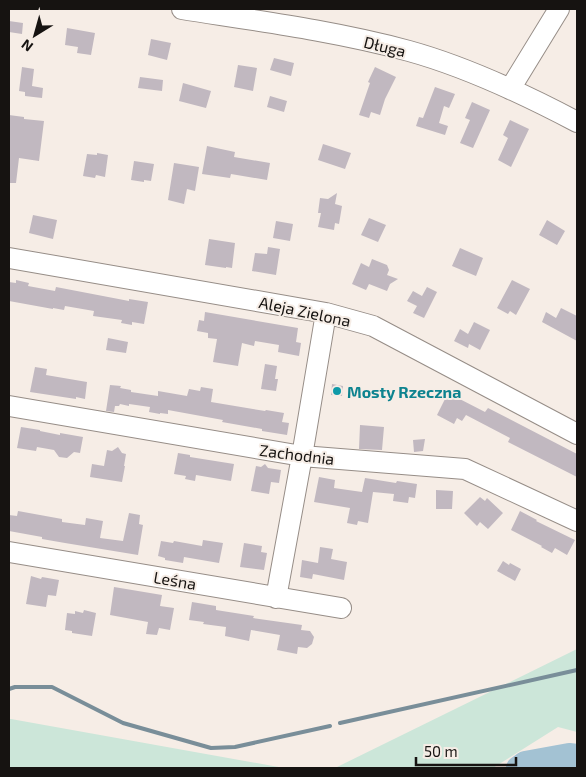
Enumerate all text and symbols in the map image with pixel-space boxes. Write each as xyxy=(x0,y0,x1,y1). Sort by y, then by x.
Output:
north arrow xyxy=(10,10,60,60)
street label: Długa xyxy=(362,32,408,60)
text: N xyxy=(18,36,36,56)
street label: Aleja Zielona xyxy=(257,292,353,331)
place label: Mosty Rzeczna xyxy=(347,382,461,402)
marker: Mosty Rzeczna xyxy=(331,385,343,397)
street label: Zachodnia xyxy=(258,440,336,468)
street label: Leśna xyxy=(152,567,198,593)
scale bar xyxy=(416,734,516,766)
text: 50 m xyxy=(424,742,458,760)

